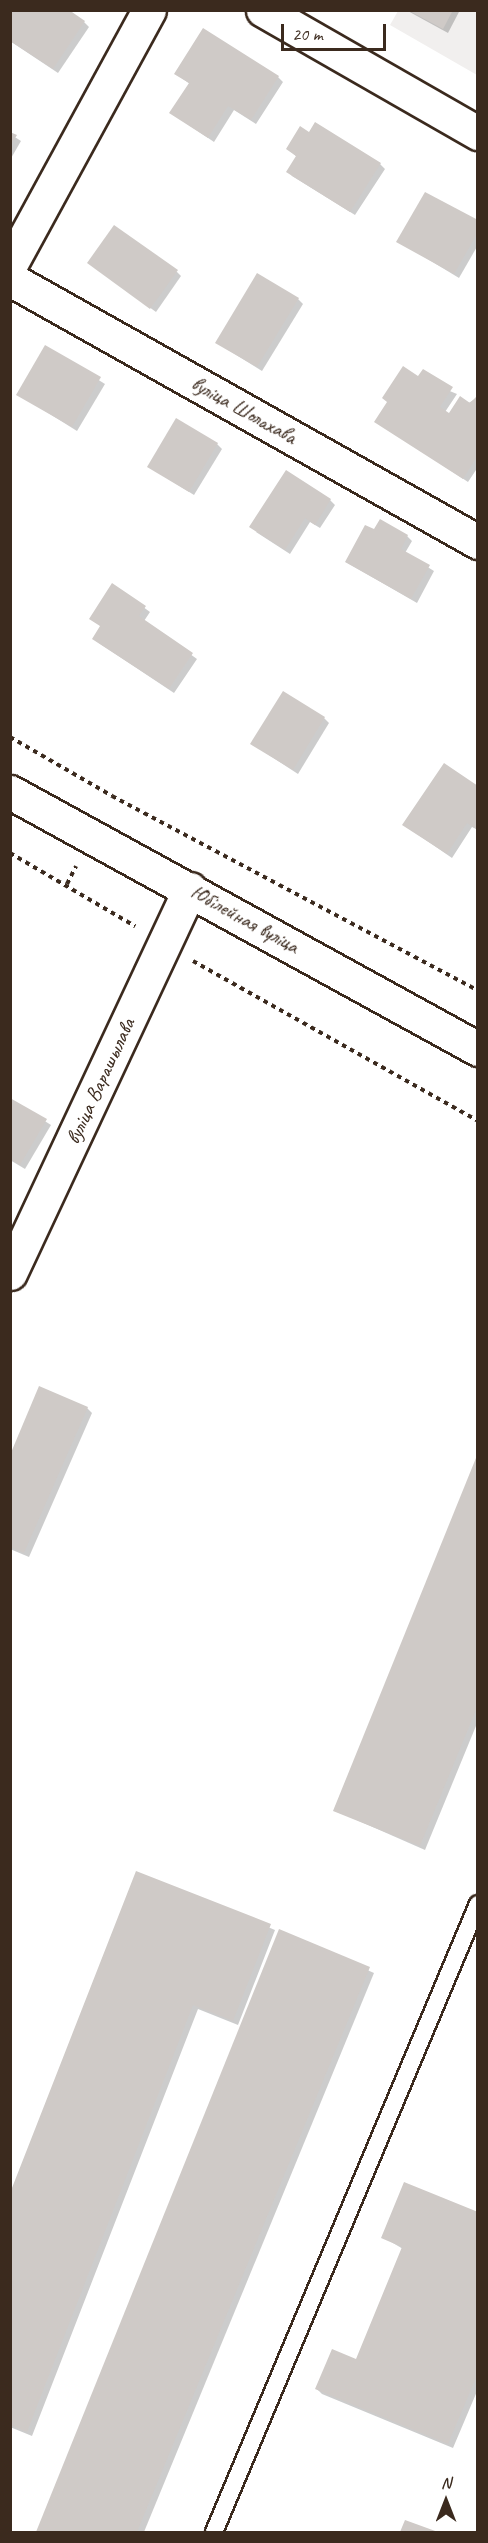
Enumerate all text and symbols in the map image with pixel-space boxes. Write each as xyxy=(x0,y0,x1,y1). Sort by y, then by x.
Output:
scale bar xyxy=(284,12,389,50)
text: 20 m xyxy=(292,23,323,45)
street label: вуліца Шолахава xyxy=(186,370,302,450)
street label: Юбілейная вуліца xyxy=(187,879,303,959)
street label: вуліца Варашылава xyxy=(60,1014,140,1148)
north arrow xyxy=(416,2471,476,2531)
text: N xyxy=(441,2473,451,2493)

